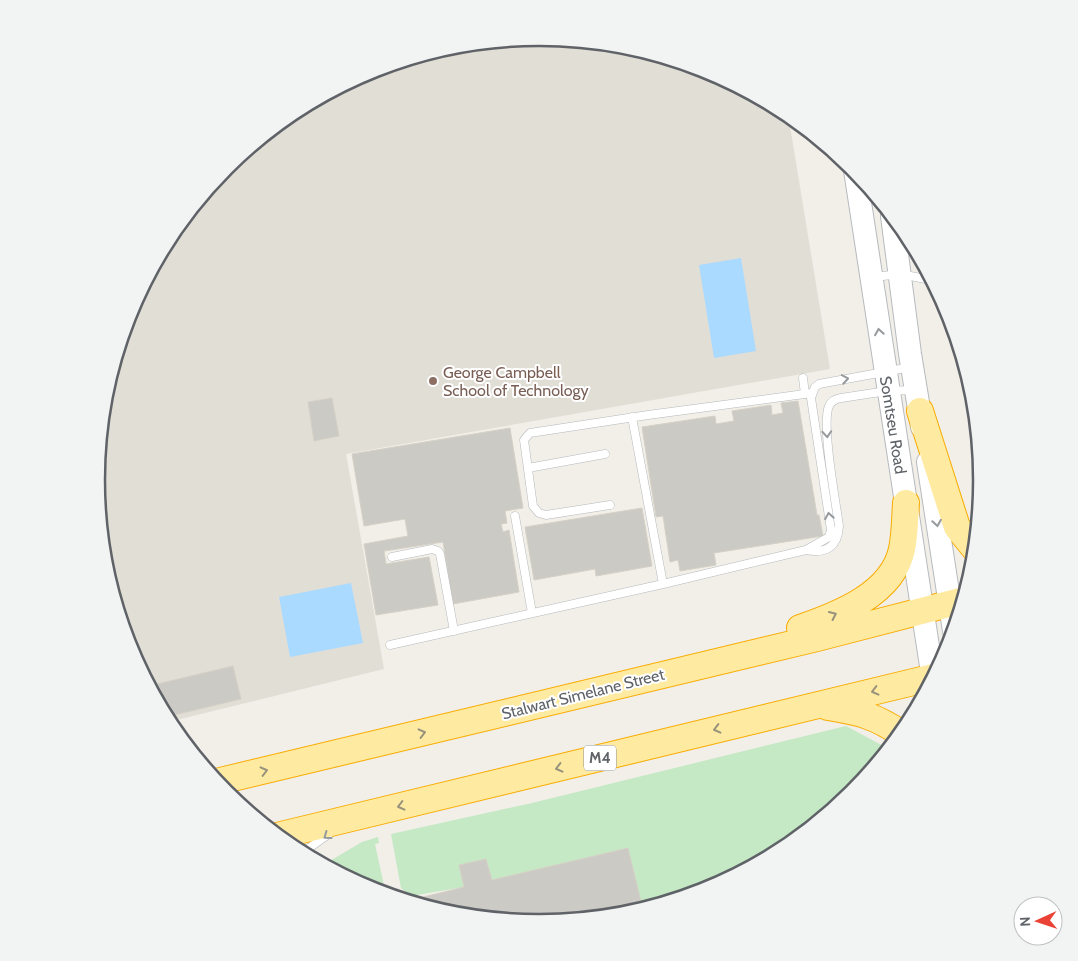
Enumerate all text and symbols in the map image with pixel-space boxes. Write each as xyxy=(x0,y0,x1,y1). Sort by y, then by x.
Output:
one-way arrow xyxy=(874,327,884,336)
place label: George Campbell School of Technology xyxy=(443,363,589,400)
one-way arrow xyxy=(841,374,850,384)
marker: George Campbell School of Technology xyxy=(427,375,439,387)
street label: Somtseu Road xyxy=(876,375,910,475)
one-way arrow xyxy=(822,430,833,438)
one-way arrow xyxy=(824,511,834,520)
one-way arrow xyxy=(931,519,942,527)
one-way arrow xyxy=(828,610,837,621)
street label: Stalwart Simelane Street xyxy=(500,664,667,723)
one-way arrow xyxy=(870,685,879,696)
one-way arrow xyxy=(712,723,721,734)
one-way arrow xyxy=(417,728,426,739)
road number: M4 xyxy=(584,746,616,770)
one-way arrow xyxy=(554,762,563,773)
one-way arrow xyxy=(259,766,268,777)
one-way arrow xyxy=(396,800,405,811)
one-way arrow xyxy=(323,829,332,839)
north arrow xyxy=(1013,896,1063,946)
text: N xyxy=(1016,916,1034,927)

